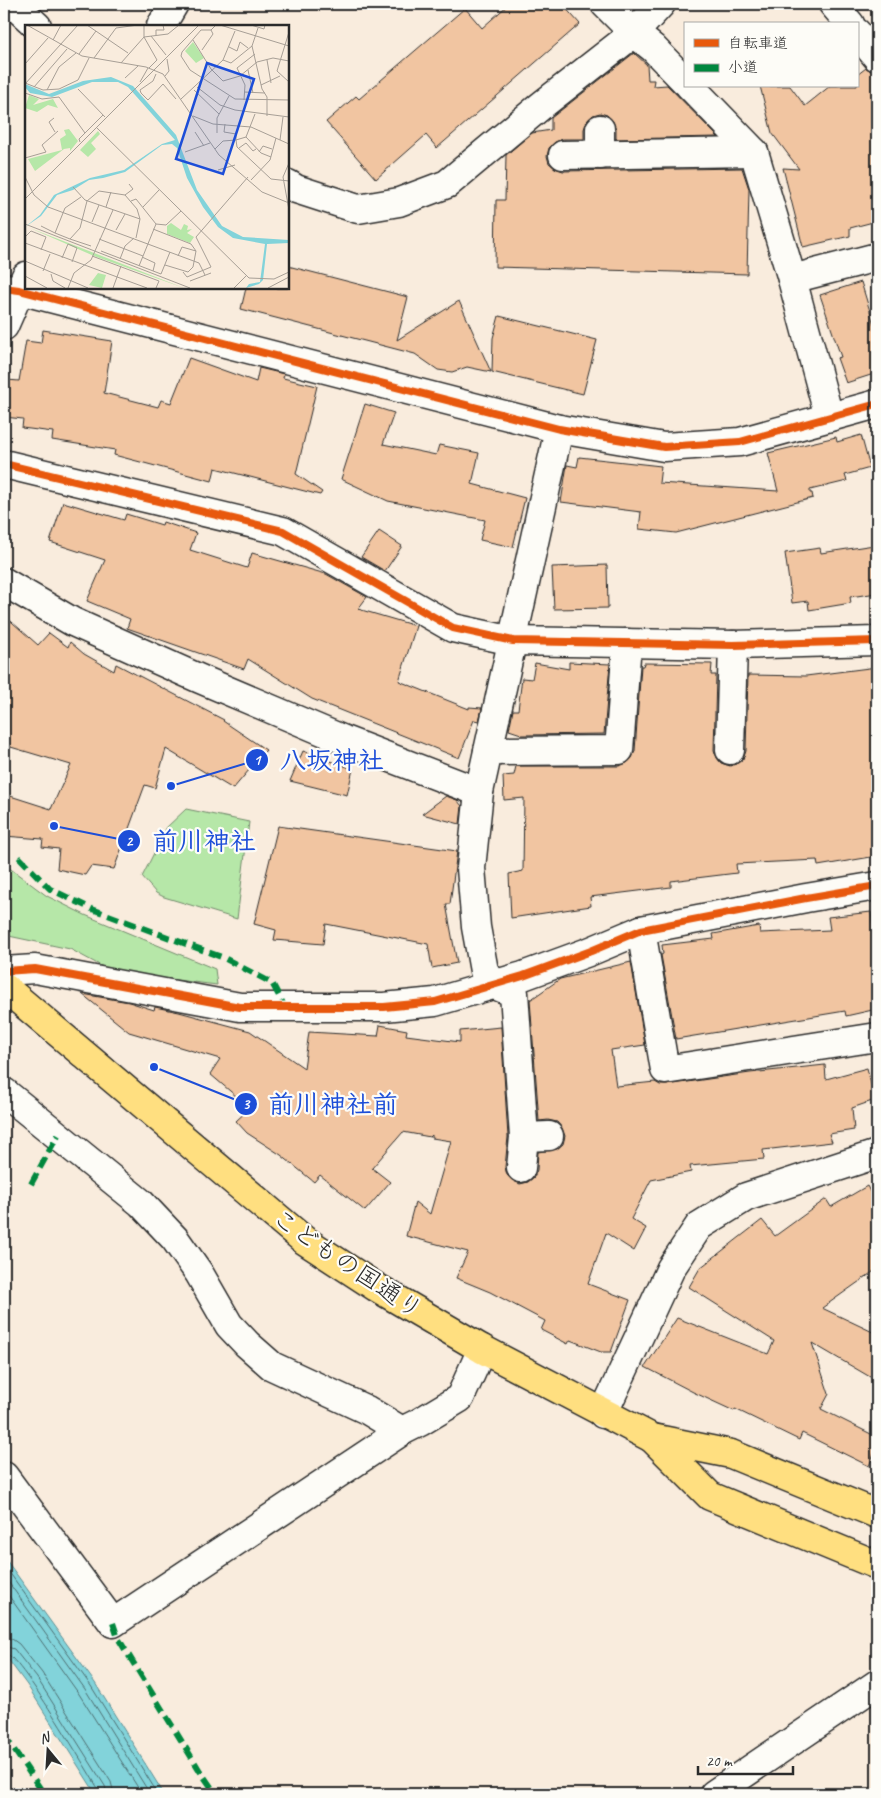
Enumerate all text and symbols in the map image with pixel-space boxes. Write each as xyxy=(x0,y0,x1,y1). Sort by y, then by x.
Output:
legend xyxy=(684,22,858,88)
inset map xyxy=(25,25,289,289)
text: 自転車道 xyxy=(728,34,788,53)
text: 小道 xyxy=(728,58,758,77)
callout: 八坂神社 xyxy=(245,739,394,780)
text: 八坂神社 xyxy=(280,744,384,777)
text: 1 xyxy=(254,751,263,770)
callout: 前川神社 xyxy=(117,821,266,862)
text: 前川神社 xyxy=(152,825,256,858)
text: 2 xyxy=(126,832,134,851)
callout: 前川神社前 xyxy=(233,1083,408,1124)
text: 前川神社前 xyxy=(268,1088,398,1121)
text: 3 xyxy=(243,1095,251,1114)
street label: こどもの国通り xyxy=(266,1202,429,1326)
north arrow xyxy=(22,1726,72,1776)
text: N xyxy=(37,1728,53,1748)
scale bar xyxy=(698,1743,794,1775)
text: 20 m xyxy=(706,1752,733,1771)

